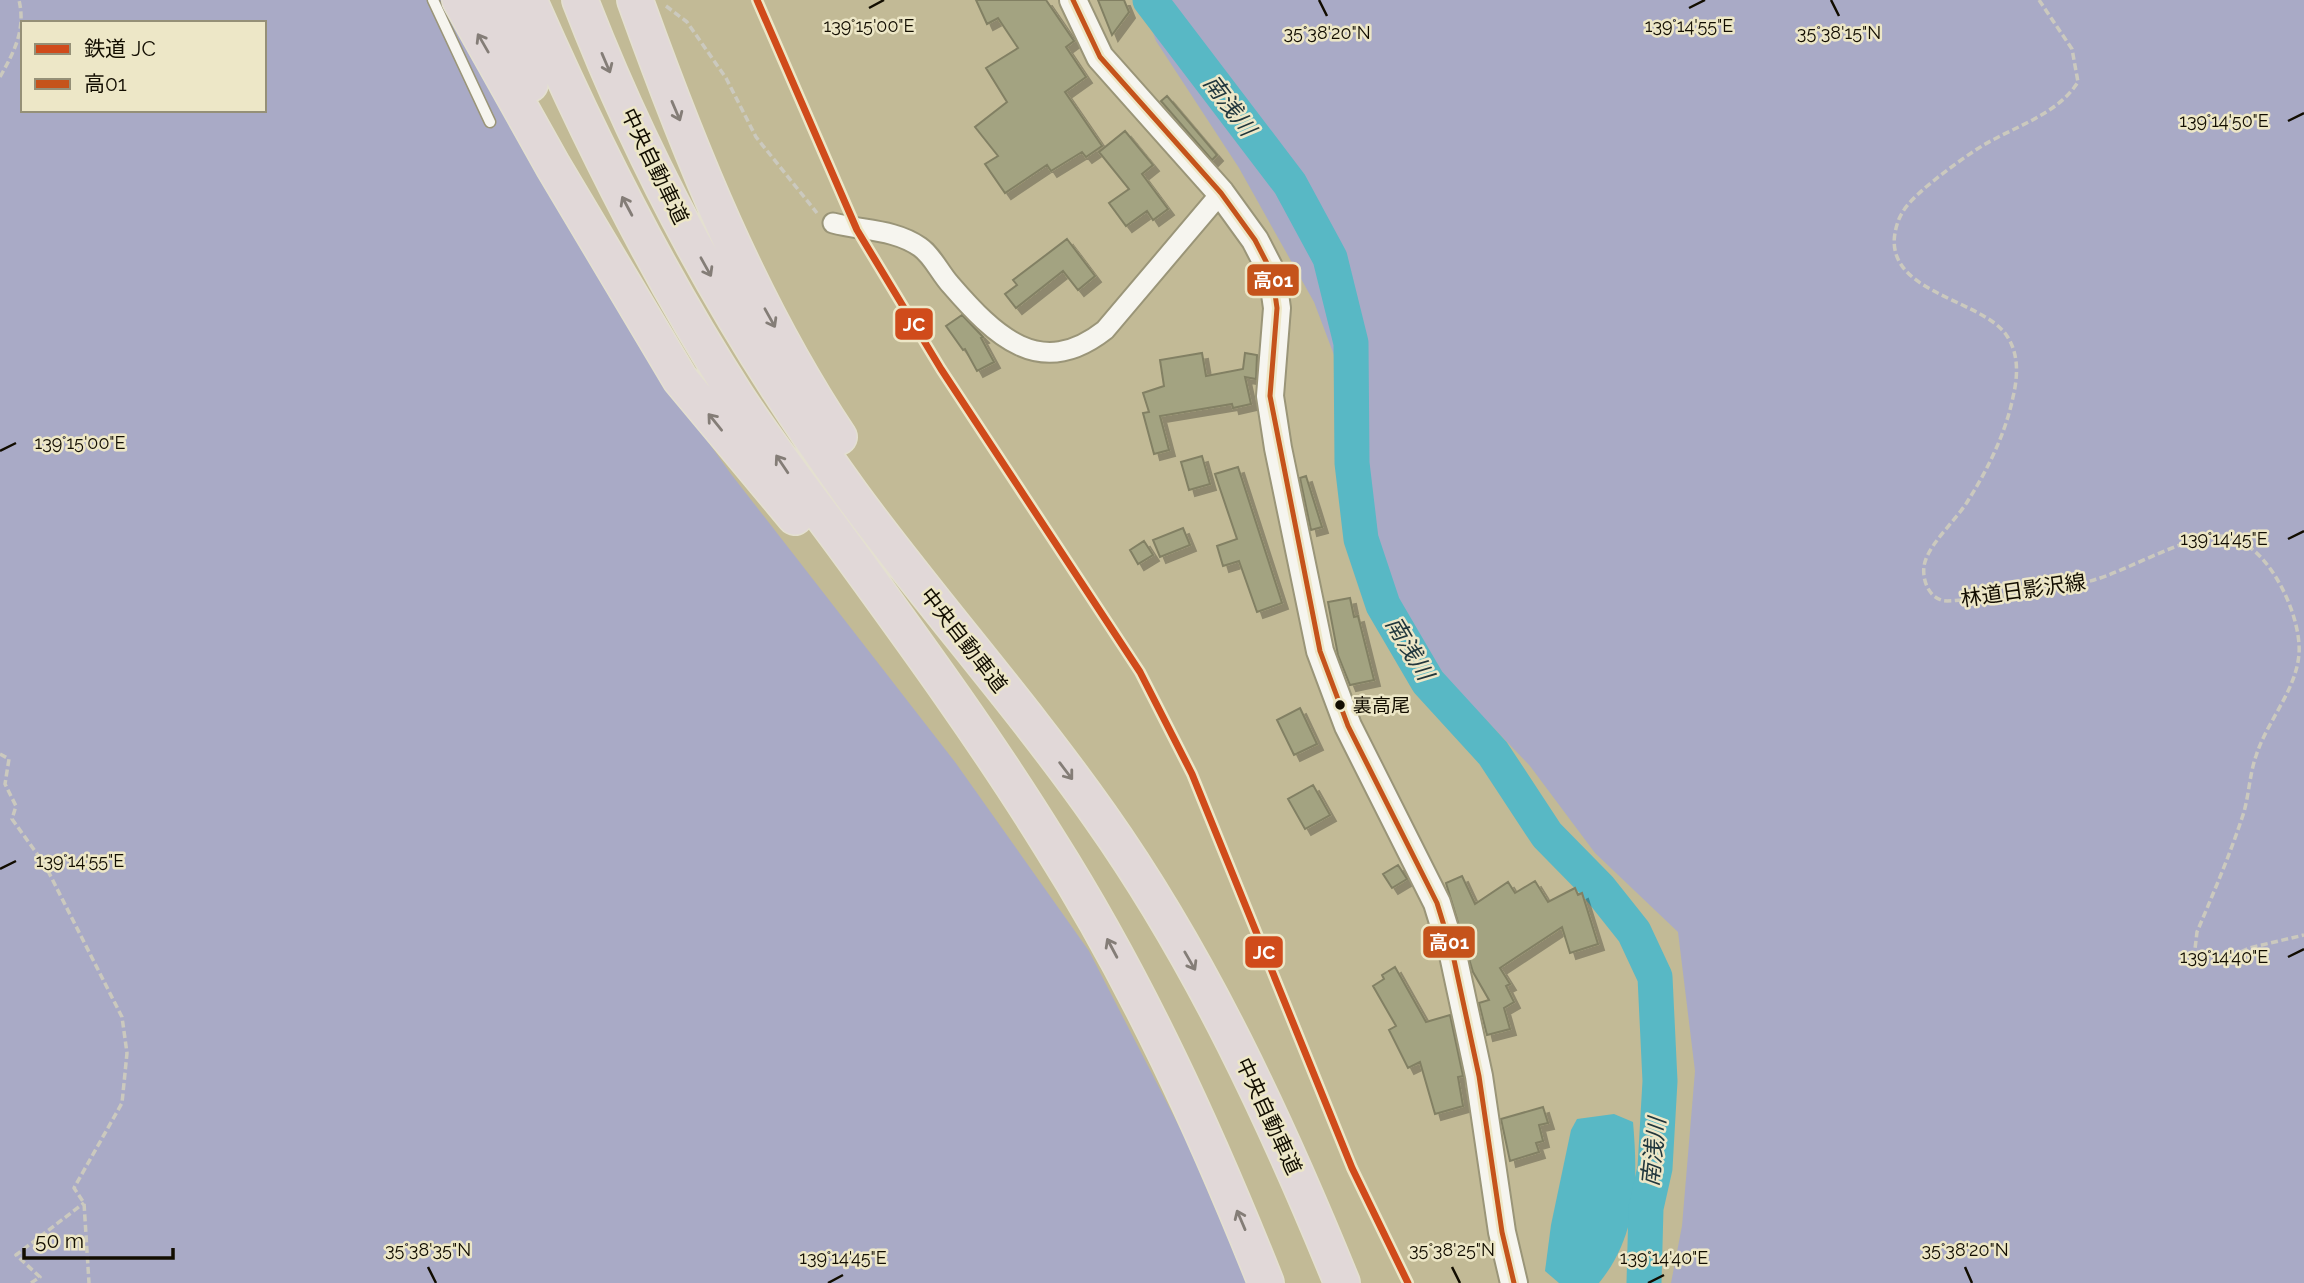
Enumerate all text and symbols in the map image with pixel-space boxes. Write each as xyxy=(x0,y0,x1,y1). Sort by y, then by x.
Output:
text: 139°15'00"E xyxy=(823,15,915,36)
text: 139°14'55"E xyxy=(1645,15,1733,36)
legend xyxy=(21,21,266,112)
text: 35°38'20"N xyxy=(1283,22,1371,43)
text: 35°38'15"N xyxy=(1797,22,1881,43)
one-way arrow xyxy=(476,34,490,54)
text: 鉄道 JC xyxy=(84,36,156,61)
one-way arrow xyxy=(600,52,613,73)
water label: 南浅川 xyxy=(1198,69,1263,143)
text: 高01 xyxy=(84,71,127,96)
one-way arrow xyxy=(670,99,683,121)
street label: 中央自動車道 xyxy=(616,104,694,228)
text: 139°14'50"E xyxy=(2179,110,2269,131)
one-way arrow xyxy=(619,196,633,217)
one-way arrow xyxy=(700,256,713,277)
line badge: 高01 xyxy=(1246,263,1300,297)
text: 高01 xyxy=(1253,269,1293,291)
one-way arrow xyxy=(764,307,777,328)
line badge: JC xyxy=(894,307,934,341)
text: JC xyxy=(903,313,925,335)
one-way arrow xyxy=(707,414,722,432)
text: 139°15'00"E xyxy=(34,432,126,453)
one-way arrow xyxy=(775,455,789,474)
text: 139°14'45"E xyxy=(2180,528,2268,549)
street label: 林道日影沢線 xyxy=(1959,569,2087,611)
street label: 中央自動車道 xyxy=(915,583,1013,697)
water label: 南浅川 xyxy=(1381,611,1441,687)
place label: 裏高尾 xyxy=(1353,694,1410,716)
marker: 裏高尾 xyxy=(1333,698,1347,712)
one-way arrow xyxy=(1058,761,1073,780)
text: 139°14'55"E xyxy=(36,850,124,871)
line badge: 高01 xyxy=(1422,925,1476,959)
text: 高01 xyxy=(1429,931,1469,953)
line badge: JC xyxy=(1244,935,1284,969)
one-way arrow xyxy=(1105,938,1118,959)
text: JC xyxy=(1253,941,1275,963)
text: 139°14'40"E xyxy=(2180,946,2268,967)
one-way arrow xyxy=(1184,950,1197,971)
street label: 中央自動車道 xyxy=(1231,1054,1307,1178)
water label: 南浅川 xyxy=(1636,1113,1670,1188)
one-way arrow xyxy=(1234,1209,1247,1231)
scale bar xyxy=(24,1216,173,1260)
text: 50 m xyxy=(35,1228,84,1253)
text: 35°38'35"N xyxy=(385,1239,471,1260)
text: 35°38'25"N xyxy=(1409,1239,1495,1260)
text: 35°38'20"N xyxy=(1921,1239,2009,1260)
text: 139°14'45"E xyxy=(799,1247,887,1268)
text: 139°14'40"E xyxy=(1620,1247,1708,1268)

